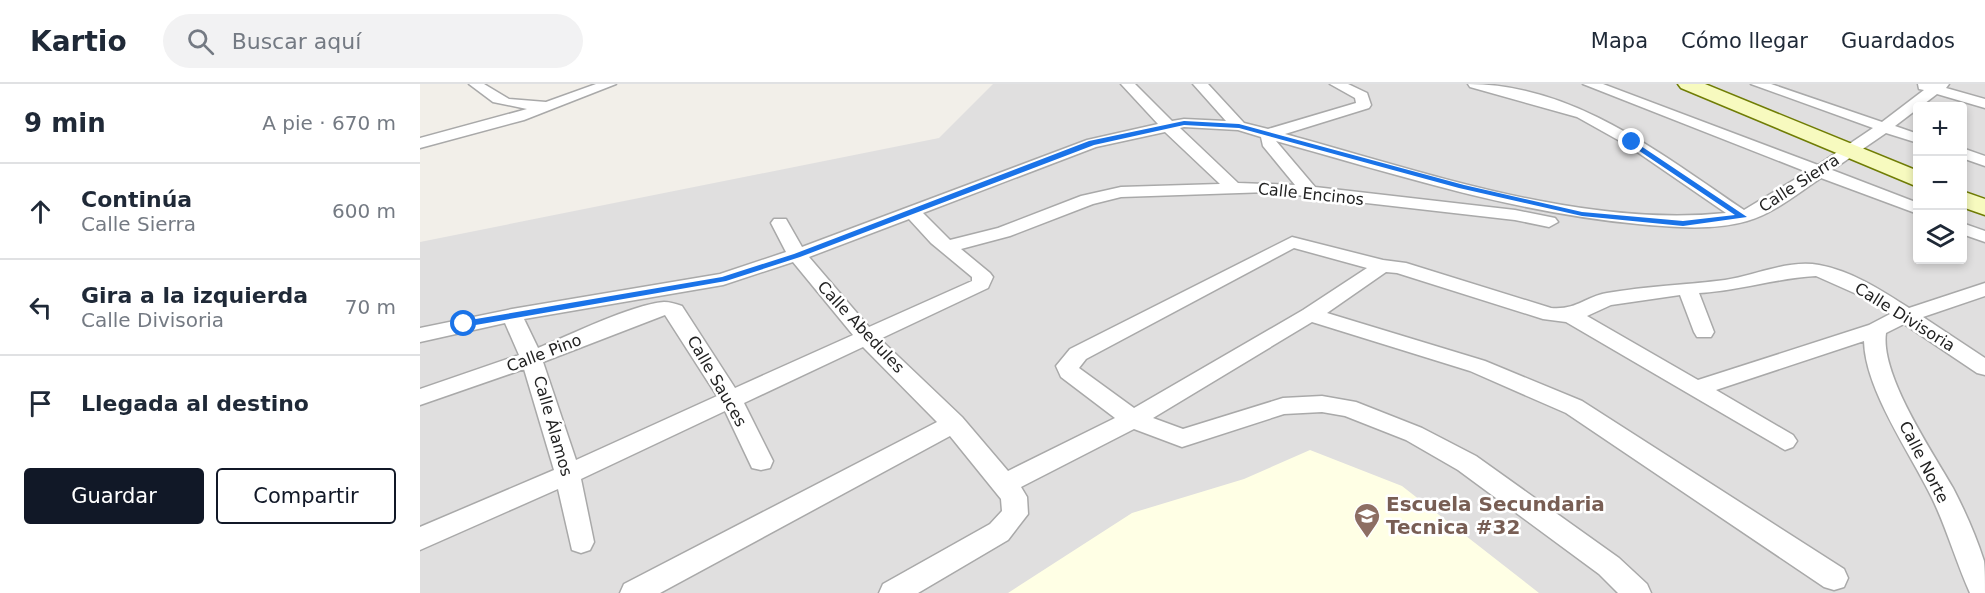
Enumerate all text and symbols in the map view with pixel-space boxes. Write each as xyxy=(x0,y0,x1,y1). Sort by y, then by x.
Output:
search box xyxy=(163,14,583,68)
text: Kartio xyxy=(30,25,127,58)
icon: search xyxy=(184,25,217,58)
text: Buscar aquí xyxy=(232,29,361,54)
text: Mapa xyxy=(1591,29,1648,53)
text: Cómo llegar xyxy=(1681,29,1808,53)
text: Guardados xyxy=(1841,29,1955,53)
map controls xyxy=(1913,102,1967,264)
button: + xyxy=(1913,102,1967,156)
text: 9 min xyxy=(24,108,106,138)
text: A pie · 670 m xyxy=(262,111,396,135)
route end xyxy=(1618,128,1644,154)
street label: Calle Sierra xyxy=(1755,150,1843,216)
button: − xyxy=(1913,156,1967,210)
street label: Calle Encinos xyxy=(1257,179,1365,209)
text: Continúa xyxy=(81,187,192,212)
icon: ahead xyxy=(24,195,57,228)
text: 600 m xyxy=(332,199,396,223)
button: layers xyxy=(1913,210,1967,264)
text: Calle Sierra xyxy=(81,212,196,236)
street label: Calle Abedules xyxy=(814,277,908,377)
street label: Calle Divisoria xyxy=(1851,279,1959,355)
text: Gira a la izquierda xyxy=(81,283,308,308)
icon: left xyxy=(24,291,57,324)
text: 70 m xyxy=(345,295,396,319)
text: Calle Divisoria xyxy=(81,308,224,332)
route start xyxy=(450,310,476,336)
street label: Calle Pino xyxy=(504,330,584,376)
street label: Calle Sauces xyxy=(683,332,751,430)
street label: Calle Álamos xyxy=(530,374,576,478)
icon: arrive xyxy=(24,387,57,420)
text: Llegada al destino xyxy=(81,391,309,416)
street label: Calle Norte xyxy=(1895,418,1953,506)
button: Guardar xyxy=(24,468,204,524)
button: Compartir xyxy=(216,468,396,524)
place label: Escuela Secundaria Tecnica #32 xyxy=(1386,492,1605,539)
school or university icon: Escuela Secundaria Tecnica #32 xyxy=(1352,501,1382,539)

